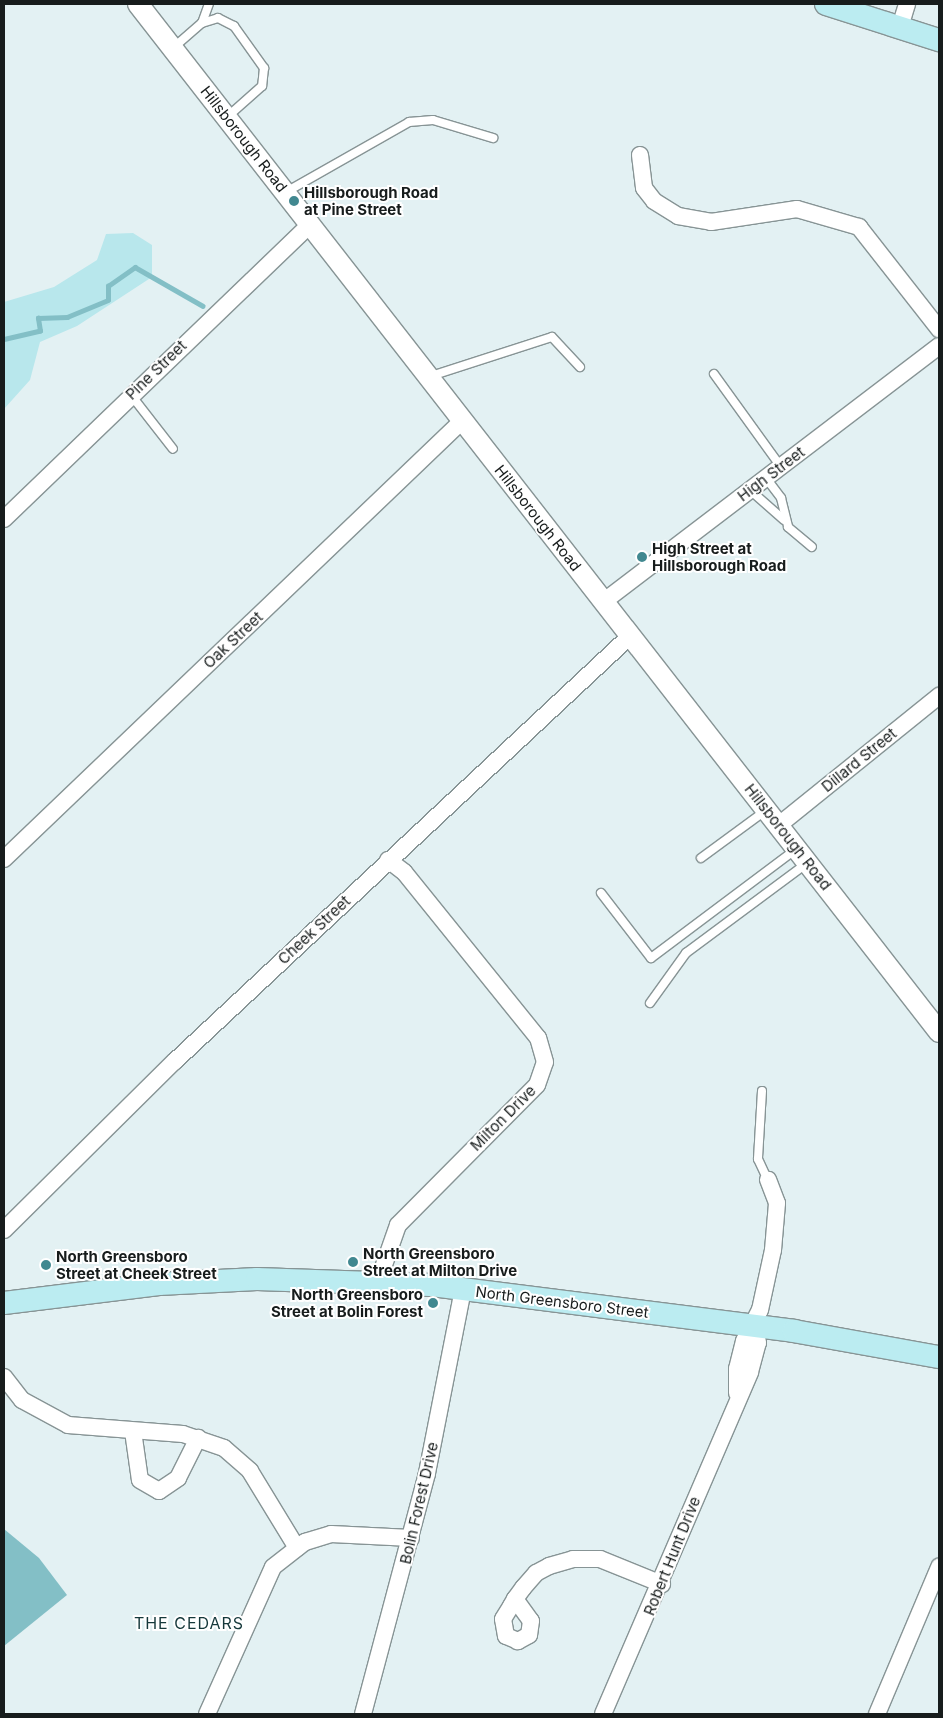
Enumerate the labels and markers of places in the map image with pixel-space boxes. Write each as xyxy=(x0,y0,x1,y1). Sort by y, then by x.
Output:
place label: Hillsborough Road at Pine Street xyxy=(304,183,438,218)
marker: Hillsborough Road at Pine Street xyxy=(288,195,300,207)
place label: High Street at Hillsborough Road xyxy=(652,539,786,574)
marker: High Street at Hillsborough Road xyxy=(636,551,648,563)
place label: North Greensboro Street at Milton Drive xyxy=(363,1244,517,1279)
place label: North Greensboro Street at Cheek Street xyxy=(56,1247,217,1282)
marker: North Greensboro Street at Milton Drive xyxy=(347,1256,359,1268)
marker: North Greensboro Street at Cheek Street xyxy=(40,1259,52,1271)
place label: North Greensboro Street at Bolin Forest xyxy=(271,1285,423,1320)
marker: North Greensboro Street at Bolin Forest xyxy=(427,1297,439,1309)

